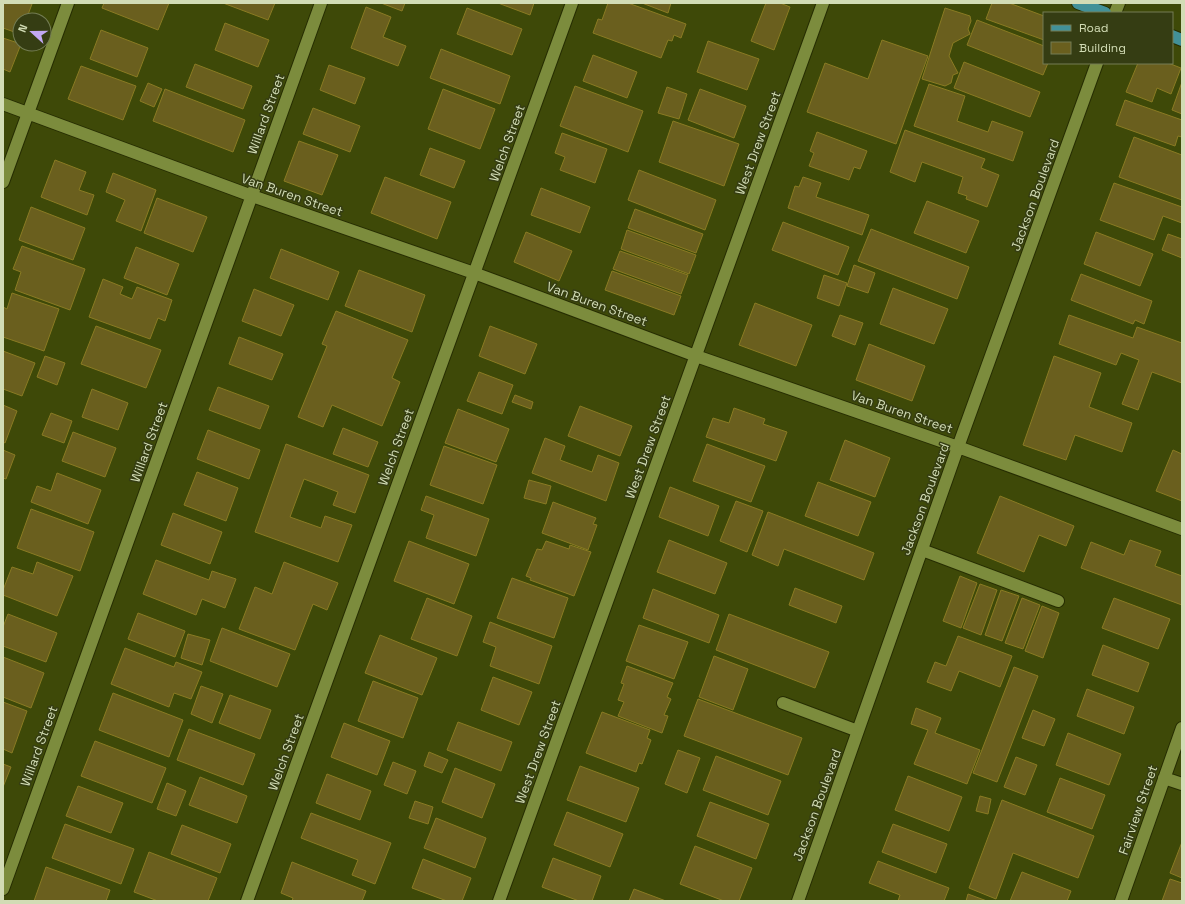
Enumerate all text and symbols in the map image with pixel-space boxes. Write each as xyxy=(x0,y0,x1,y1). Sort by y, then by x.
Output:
north arrow xyxy=(12,12,52,52)
legend xyxy=(1043,12,1173,64)
text: Road xyxy=(1079,20,1108,36)
text: N xyxy=(15,22,31,34)
text: Building xyxy=(1079,40,1126,56)
street label: Willard Street xyxy=(244,71,288,157)
street label: West Drew Street xyxy=(731,89,785,197)
street label: Welch Street xyxy=(485,102,529,184)
street label: Jackson Boulevard xyxy=(1007,137,1063,253)
street label: Van Buren Street xyxy=(239,170,345,220)
street label: Van Buren Street xyxy=(544,278,650,330)
street label: Van Buren Street xyxy=(849,387,955,437)
street label: West Drew Street xyxy=(621,393,675,501)
street label: Willard Street xyxy=(127,399,171,485)
street label: Welch Street xyxy=(374,406,418,488)
street label: Jackson Boulevard xyxy=(897,441,953,557)
street label: West Drew Street xyxy=(511,698,565,806)
street label: Willard Street xyxy=(17,703,61,789)
street label: Welch Street xyxy=(264,711,308,793)
street label: Jackson Boulevard xyxy=(789,747,845,863)
street label: Fairview Street xyxy=(1115,763,1161,857)

